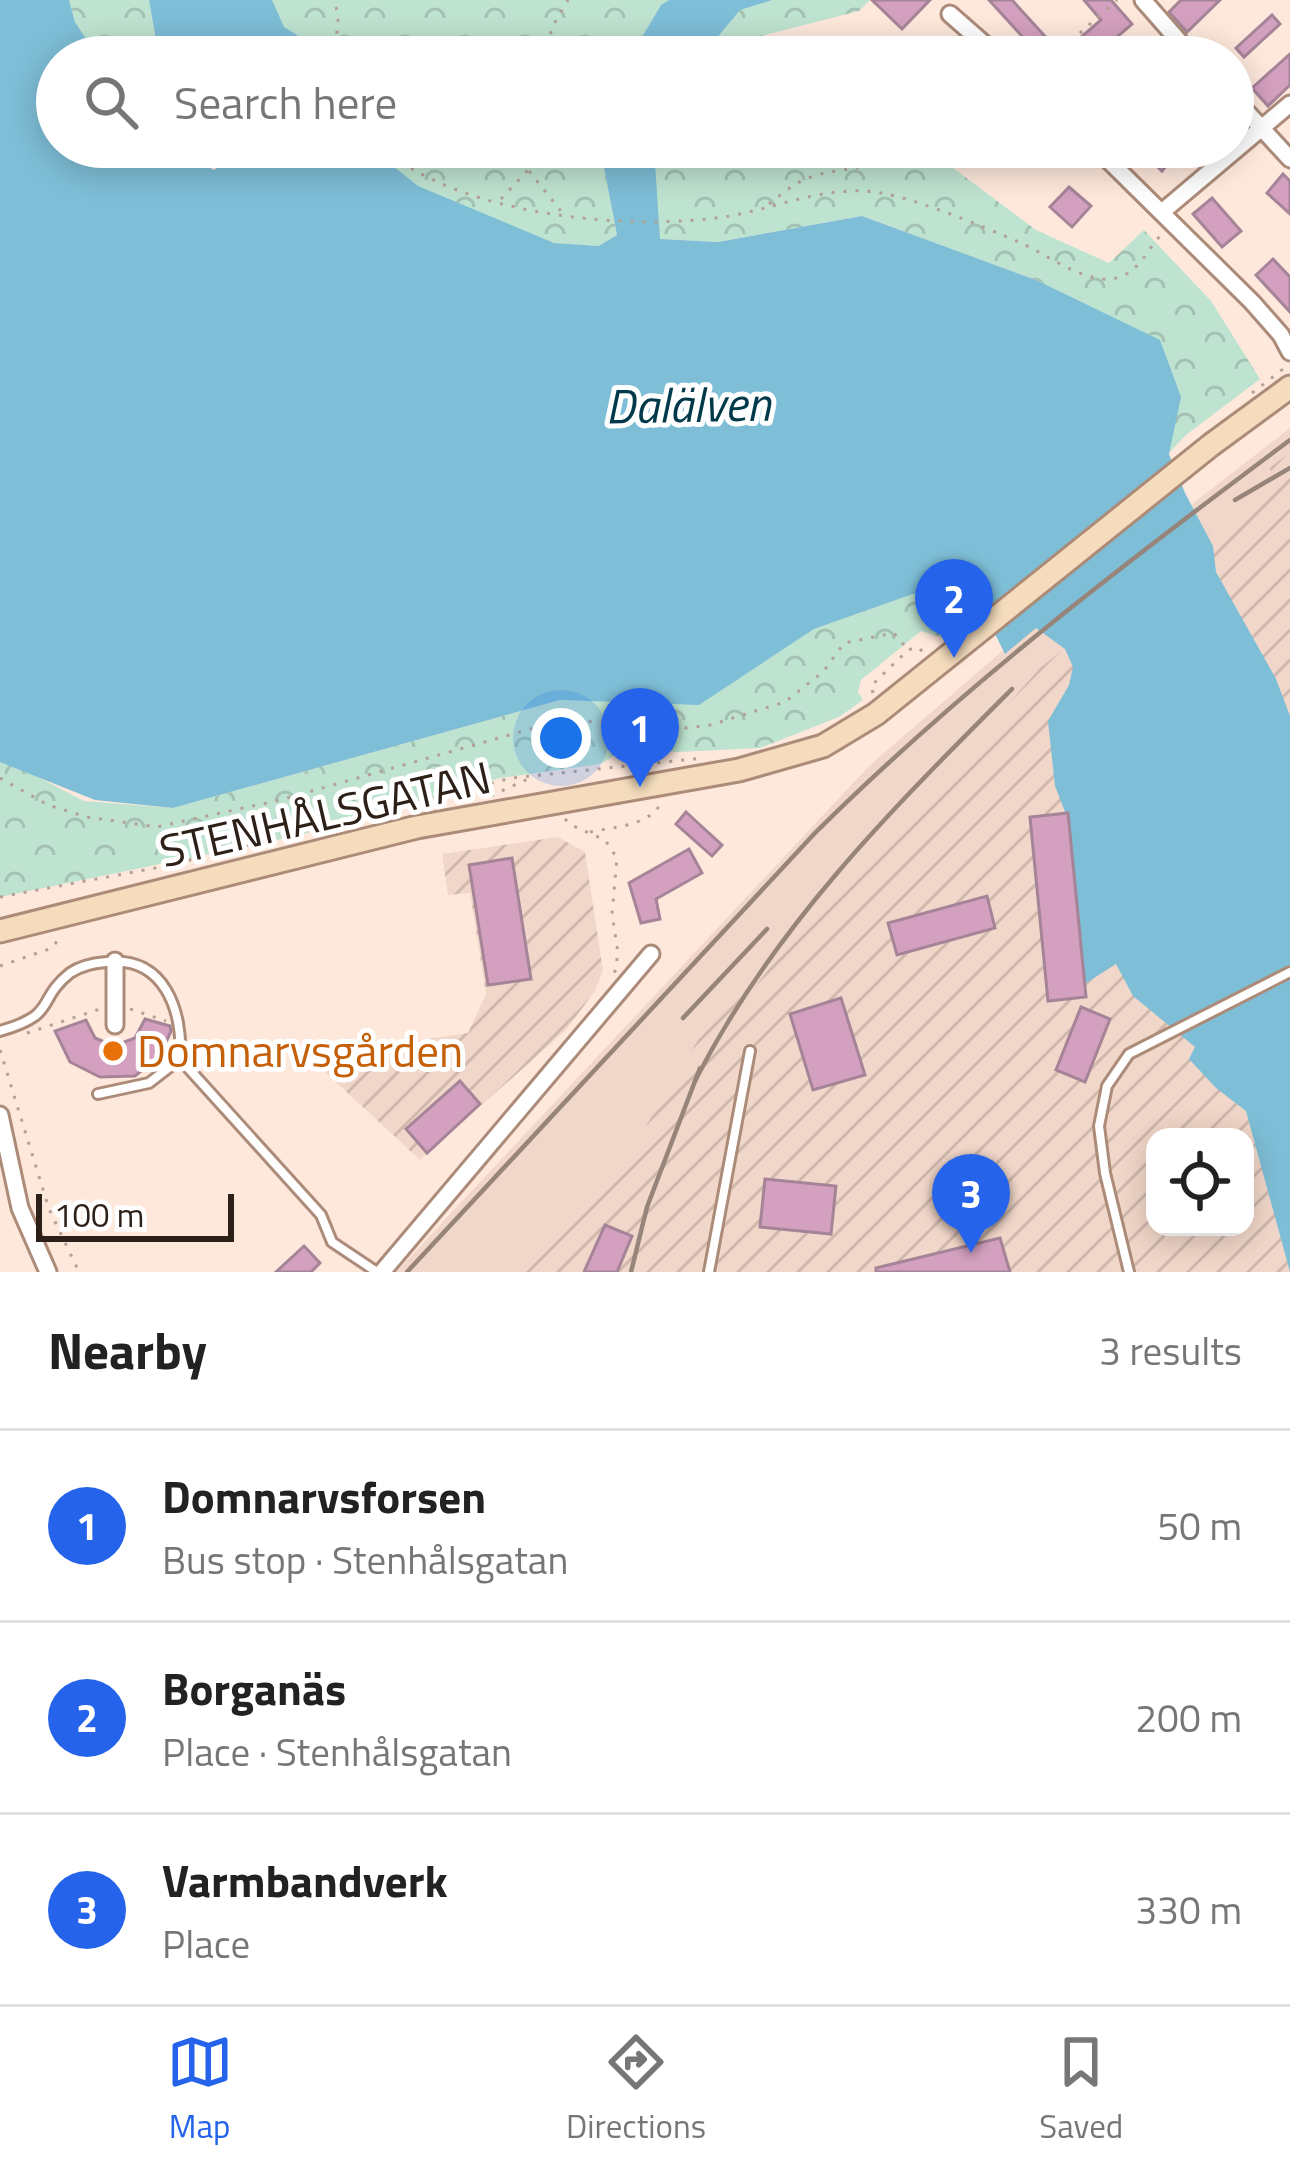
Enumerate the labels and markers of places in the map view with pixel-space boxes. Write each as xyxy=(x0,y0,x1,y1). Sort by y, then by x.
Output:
pin: 2 xyxy=(915,559,993,658)
pin: 1 xyxy=(601,688,679,787)
place label: Domnarvsgården xyxy=(137,1016,463,1084)
marker: Domnarvsgården xyxy=(100,1038,126,1064)
pin: 3 xyxy=(932,1154,1010,1253)

